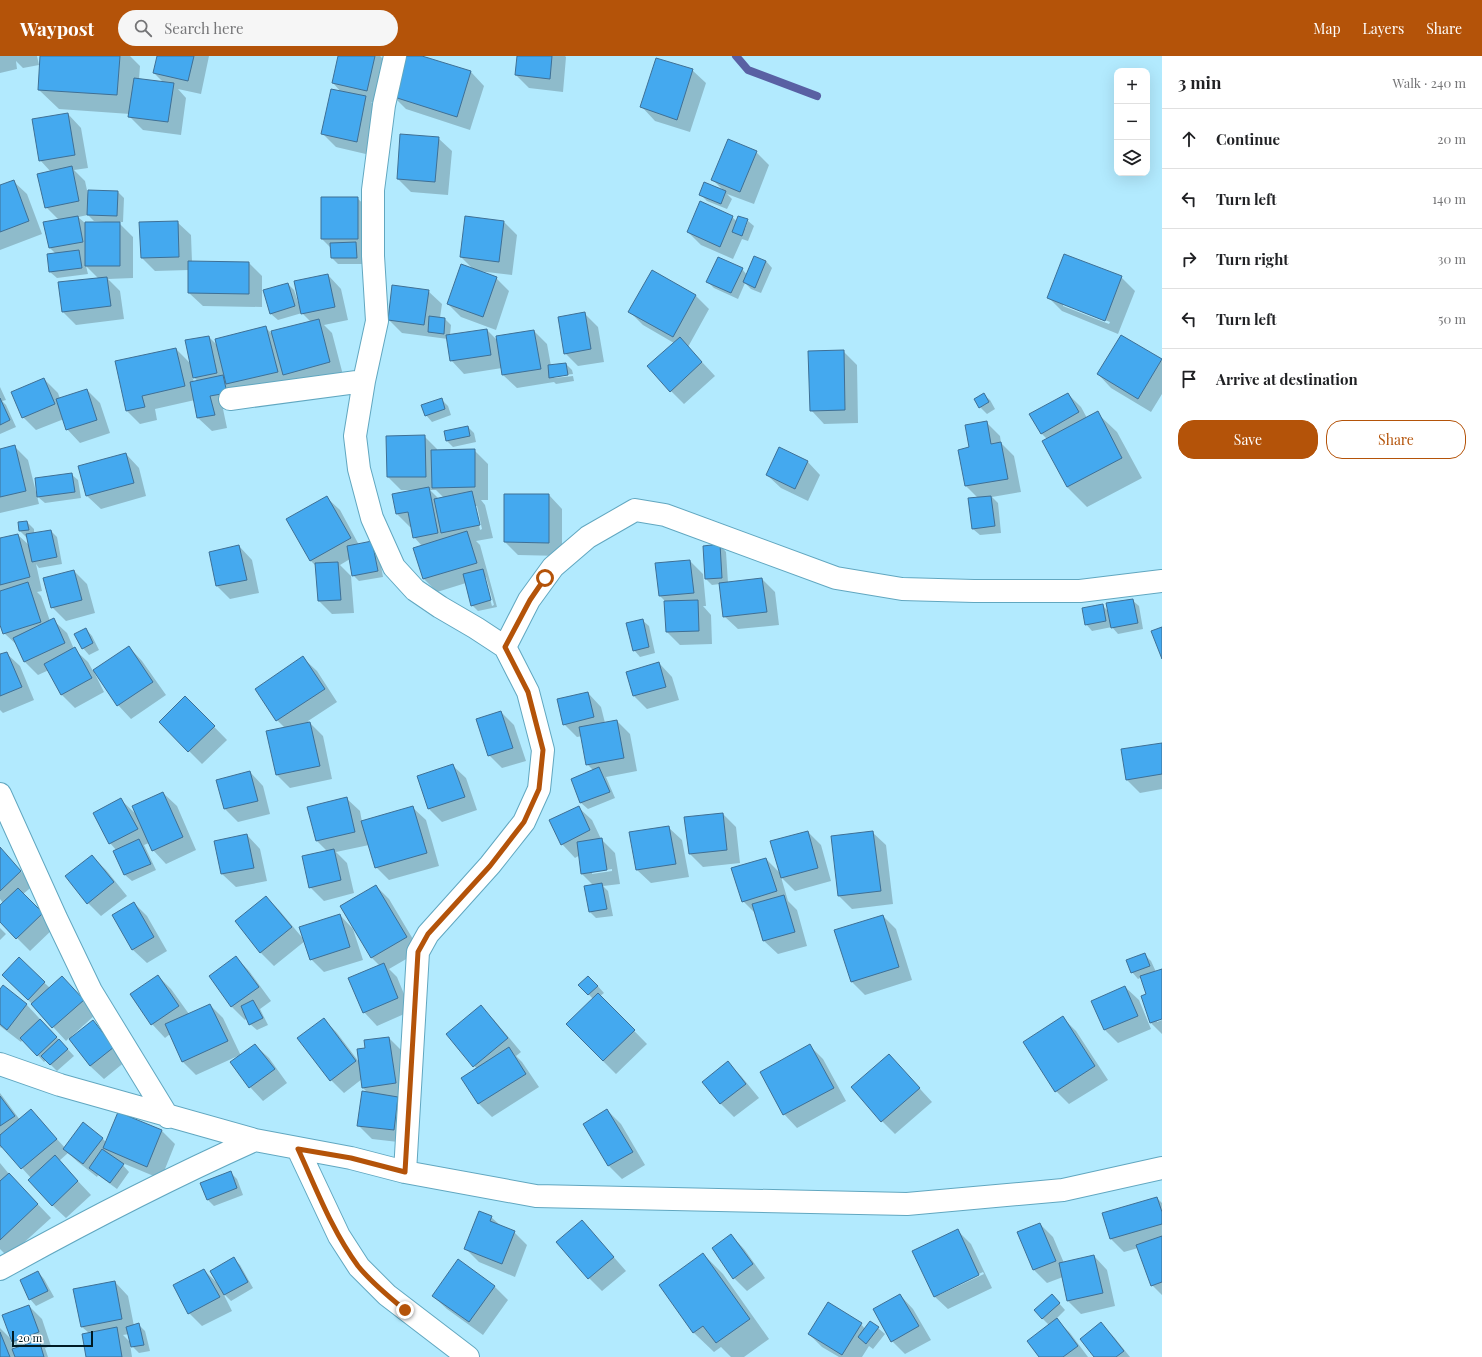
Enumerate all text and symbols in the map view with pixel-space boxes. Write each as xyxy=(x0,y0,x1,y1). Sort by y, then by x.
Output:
search box xyxy=(118,10,398,46)
text: Waypost xyxy=(20,15,94,41)
icon: search xyxy=(132,17,154,39)
text: Search here xyxy=(164,18,244,38)
text: Map xyxy=(1313,19,1341,38)
text: Layers xyxy=(1363,19,1404,38)
text: Share xyxy=(1426,19,1462,38)
map controls xyxy=(1114,68,1150,176)
button: + xyxy=(1114,68,1150,104)
text: 3 min xyxy=(1178,71,1221,93)
text: Walk · 240 m xyxy=(1393,74,1466,91)
button: − xyxy=(1114,104,1150,140)
icon: ahead xyxy=(1178,128,1200,150)
text: Continue xyxy=(1216,129,1280,149)
text: 20 m xyxy=(1437,130,1466,147)
button: layers xyxy=(1114,140,1150,176)
icon: left xyxy=(1178,188,1200,210)
text: Turn left xyxy=(1216,189,1277,209)
text: 140 m xyxy=(1432,190,1466,207)
icon: right xyxy=(1178,248,1200,270)
text: Turn right xyxy=(1216,249,1289,269)
text: 30 m xyxy=(1438,250,1466,267)
icon: left xyxy=(1178,308,1200,330)
text: Turn left xyxy=(1216,309,1277,329)
text: 50 m xyxy=(1438,310,1466,327)
icon: arrive xyxy=(1178,368,1200,390)
text: Arrive at destination xyxy=(1216,369,1358,389)
button: Save xyxy=(1178,420,1318,459)
button: Share xyxy=(1326,420,1466,459)
route start xyxy=(536,569,554,587)
route end xyxy=(396,1301,414,1319)
scale bar xyxy=(12,1329,93,1348)
text: 20 m xyxy=(18,1330,42,1345)

